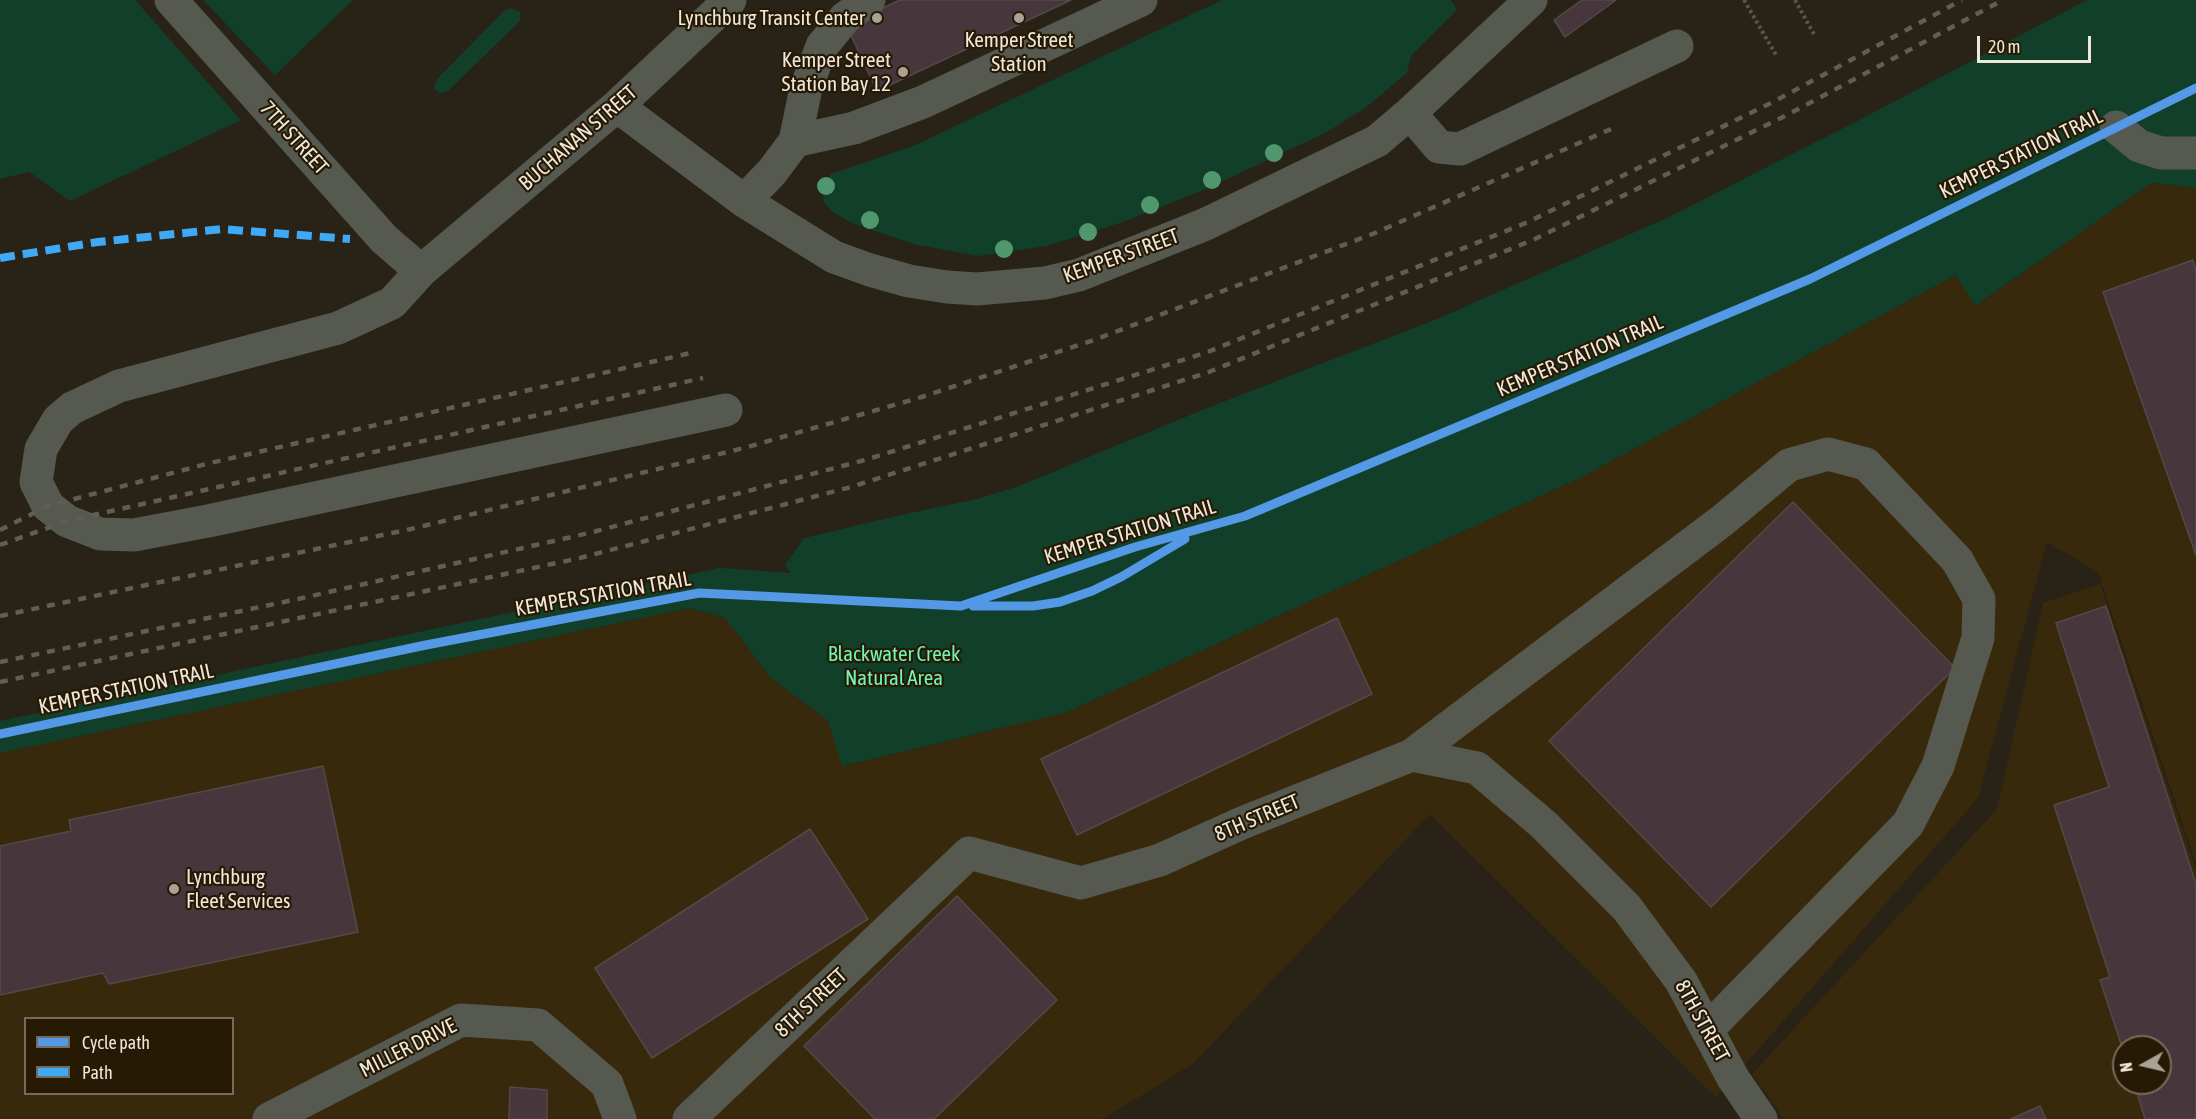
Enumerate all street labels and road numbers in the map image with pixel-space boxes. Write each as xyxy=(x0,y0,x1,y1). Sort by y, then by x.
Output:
street label: BUCHANAN STREET xyxy=(514,80,642,196)
street label: 7TH STREET xyxy=(255,96,333,180)
street label: KEMPER STATION TRAIL xyxy=(1935,104,2107,204)
street label: KEMPER STREET xyxy=(1060,223,1182,289)
street label: KEMPER STATION TRAIL xyxy=(1493,310,1667,402)
street label: KEMPER STATION TRAIL xyxy=(1041,494,1219,570)
street label: KEMPER STATION TRAIL xyxy=(513,566,693,622)
street label: KEMPER STATION TRAIL xyxy=(36,658,216,720)
street label: 8TH STREET xyxy=(1211,789,1303,847)
street label: 8TH STREET xyxy=(770,963,852,1043)
street label: 8TH STREET xyxy=(1669,976,1735,1066)
street label: MILLER DRIVE xyxy=(356,1013,460,1083)

